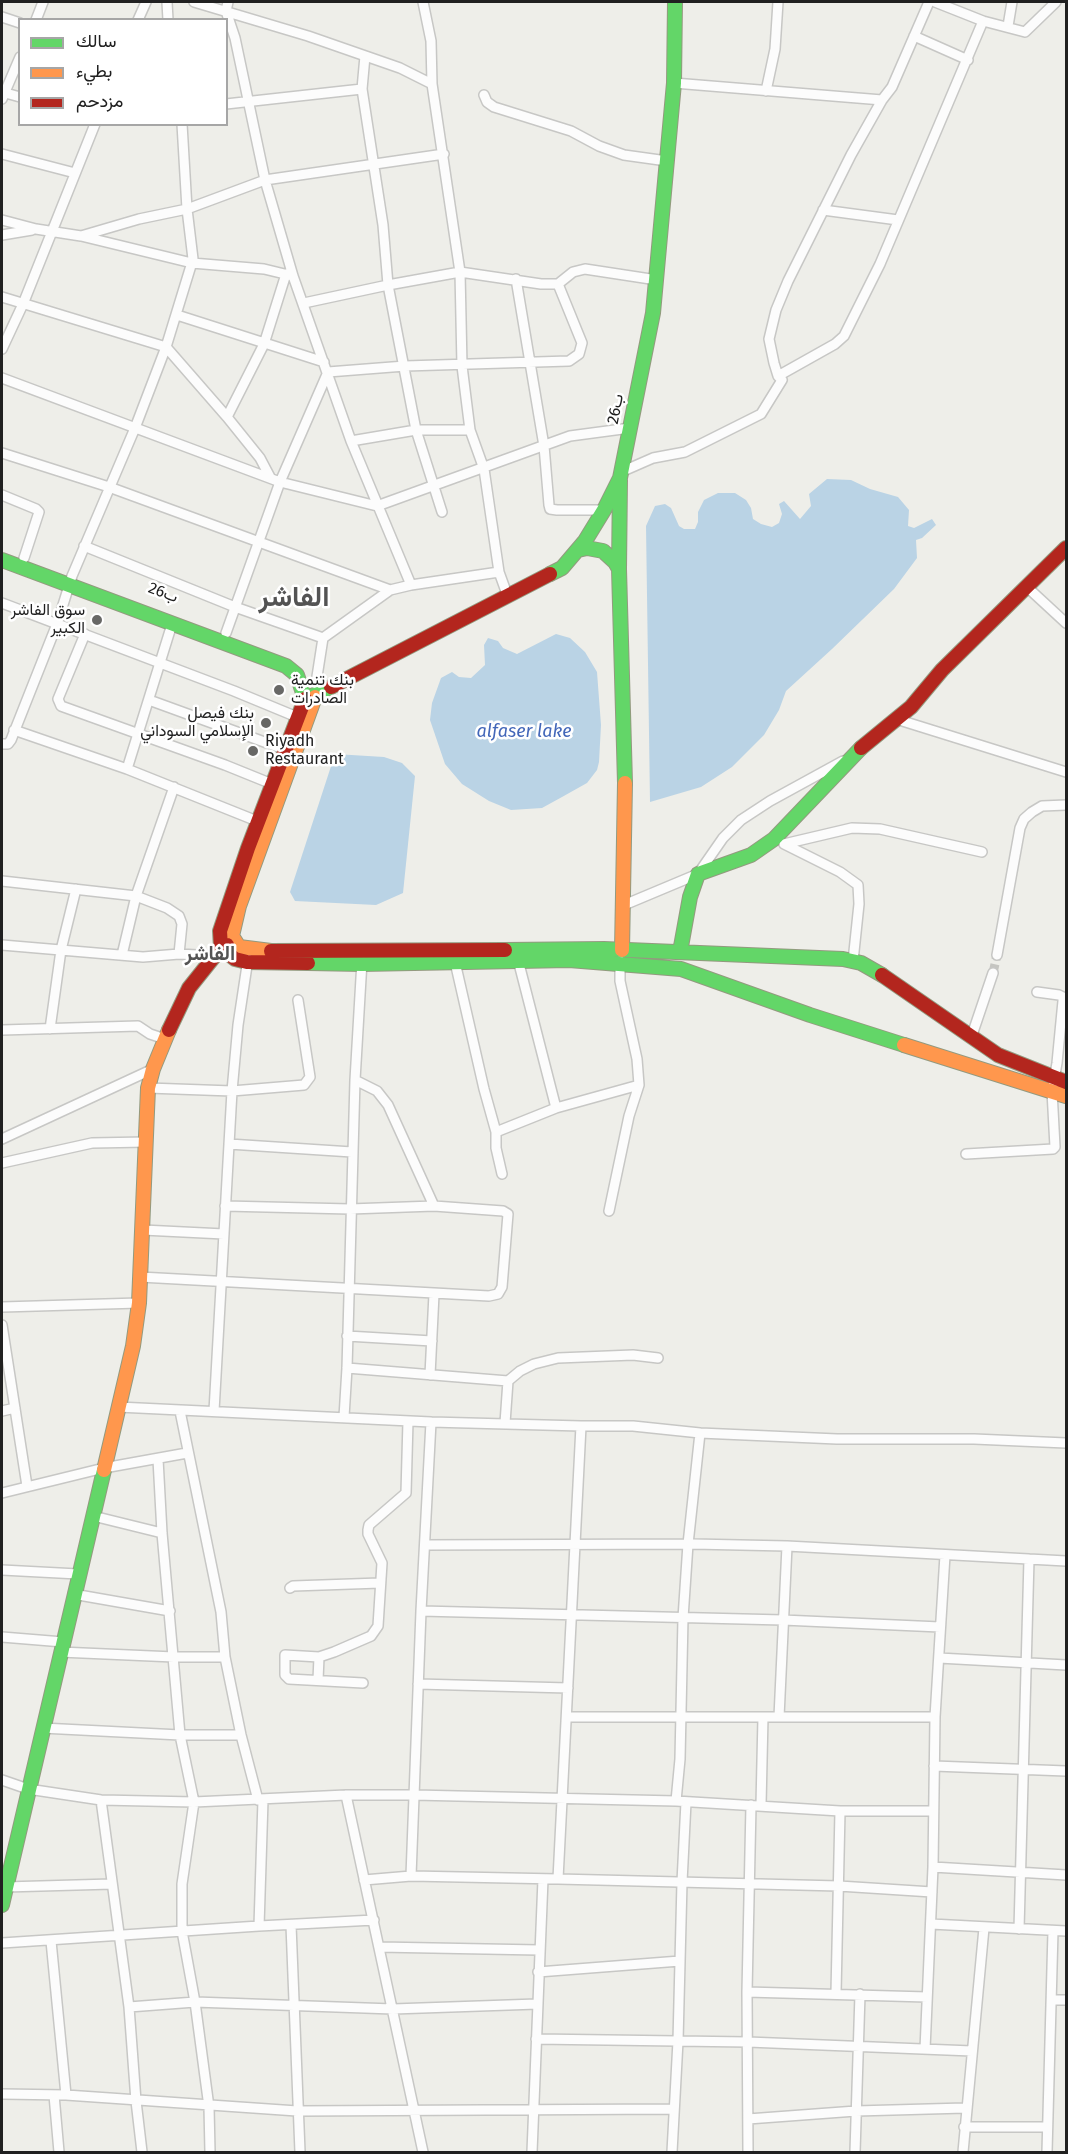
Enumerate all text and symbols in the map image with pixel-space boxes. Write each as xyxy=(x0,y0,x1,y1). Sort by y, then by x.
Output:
legend xyxy=(18,18,228,126)
text: سالك xyxy=(76,30,116,52)
text: بطيء xyxy=(76,60,112,82)
text: مزدحم xyxy=(76,90,123,112)
street label: 26ب xyxy=(604,392,628,426)
street label: 26ب xyxy=(145,579,181,607)
district label: الفاشر xyxy=(259,581,329,615)
place label: سوق الفاشر الكبير xyxy=(11,601,85,639)
marker: سوق الفاشر الكبير xyxy=(90,613,104,627)
place label: بنك تنمية الصادرات xyxy=(291,671,354,709)
marker: بنك تنمية الصادرات xyxy=(272,683,286,697)
place label: بنك فيصل الإسلامي السوداني xyxy=(140,704,254,742)
marker: بنك فيصل الإسلامي السوداني xyxy=(259,716,273,730)
water label: alfaser lake xyxy=(477,721,571,743)
place label: Riyadh Restaurant xyxy=(265,732,344,770)
marker: Riyadh Restaurant xyxy=(246,744,260,758)
district label: الفاشر xyxy=(185,942,235,966)

